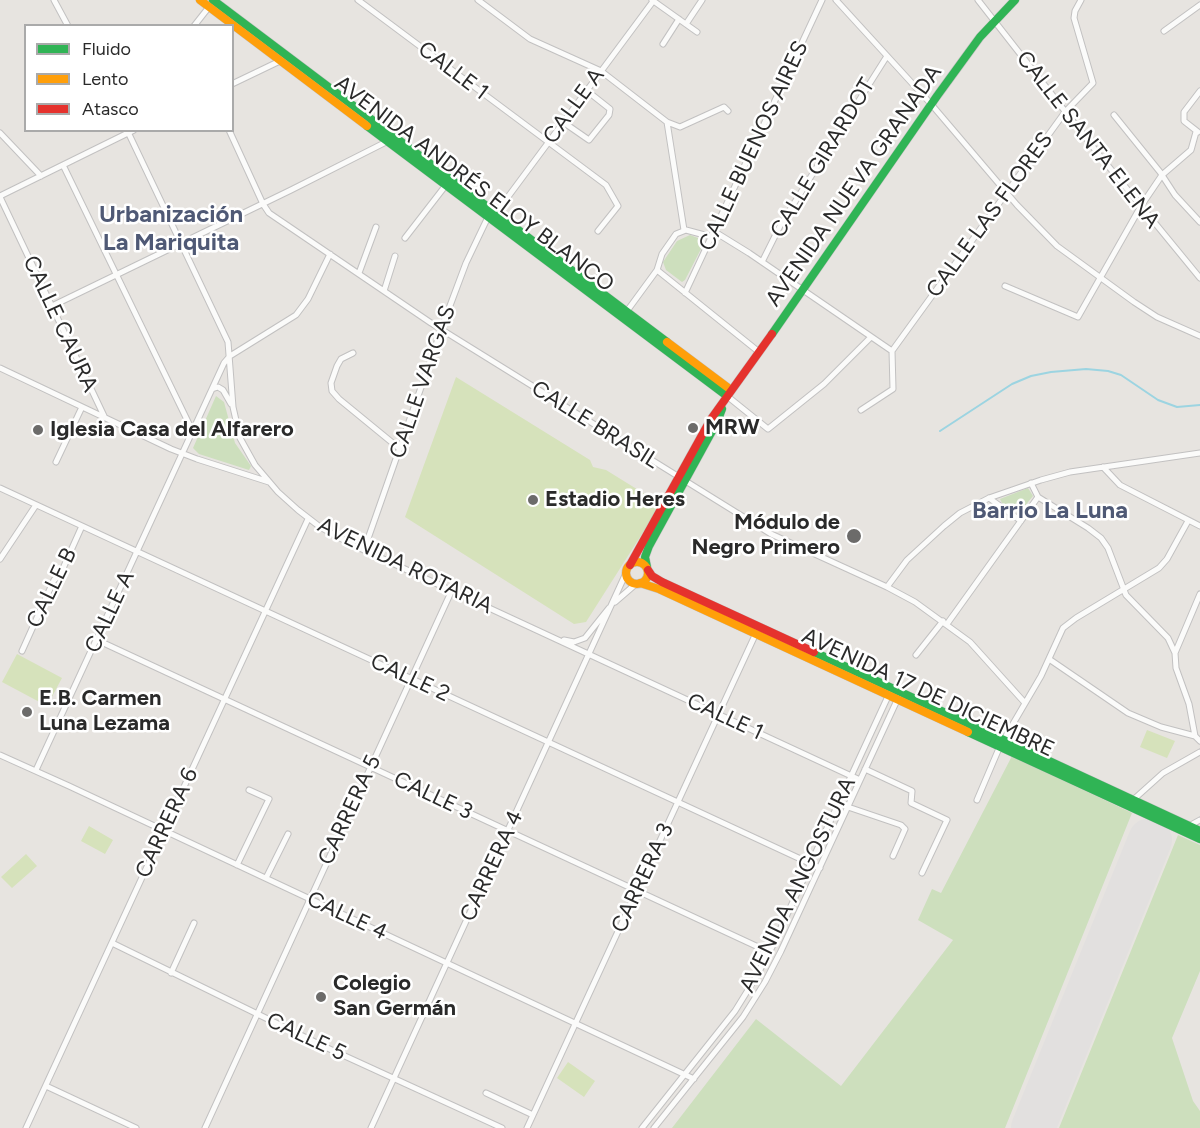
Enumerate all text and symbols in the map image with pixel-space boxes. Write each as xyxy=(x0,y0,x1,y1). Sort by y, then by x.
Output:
legend xyxy=(24,24,234,132)
street label: CALLE 1 xyxy=(413,36,493,106)
street label: CALLE BUENOS AIRES xyxy=(694,37,814,255)
text: Fluido xyxy=(82,38,131,60)
street label: CALLE SANTA ELENA xyxy=(1011,46,1165,234)
street label: AVENIDA NUEVA GRANADA xyxy=(761,60,947,312)
street label: CALLE A xyxy=(538,63,610,149)
text: Lento xyxy=(82,68,128,90)
street label: AVENIDA ANDRÉS ELOY BLANCO xyxy=(329,70,619,298)
street label: CALLE GIRARDOT xyxy=(765,74,881,242)
text: Atasco xyxy=(82,98,139,120)
street label: CALLE LAS FLORES xyxy=(921,127,1059,303)
district label: Urbanización La Mariquita xyxy=(99,201,243,257)
street label: CALLE CAURA xyxy=(17,252,103,396)
street label: CALLE VARGAS xyxy=(384,302,462,462)
street label: CALLE BRASIL xyxy=(526,375,664,475)
place label: MRW xyxy=(705,415,760,441)
place label: Iglesia Casa del Alfarero xyxy=(50,417,294,443)
marker: MRW xyxy=(686,421,700,435)
marker: Iglesia Casa del Alfarero xyxy=(31,423,45,437)
place label: Estadio Heres xyxy=(545,487,685,513)
marker: Estadio Heres xyxy=(526,493,540,507)
district label: Barrio La Luna xyxy=(972,497,1128,525)
place label: Módulo de Negro Primero xyxy=(691,510,840,562)
street label: AVENIDA ROTARIA xyxy=(313,512,497,620)
marker: Módulo de Negro Primero xyxy=(845,527,863,545)
street label: CALLE B xyxy=(21,544,83,632)
street label: CALLE A xyxy=(80,567,140,657)
street label: AVENIDA 17 DE DICIEMBRE xyxy=(798,623,1058,763)
street label: CALLE 2 xyxy=(366,648,454,708)
place label: E.B. Carmen Luna Lezama xyxy=(39,686,170,738)
street label: CALLE 1 xyxy=(683,688,767,746)
marker: E.B. Carmen Luna Lezama xyxy=(20,705,34,719)
street label: CARRERA 5 xyxy=(313,751,387,869)
street label: CARRERA 6 xyxy=(130,764,204,882)
street label: CALLE 3 xyxy=(389,766,477,826)
street label: AVENIDA ANGOSTURA xyxy=(734,773,862,997)
street label: CARRERA 4 xyxy=(455,806,529,926)
street label: CARRERA 3 xyxy=(606,819,680,937)
street label: CALLE 4 xyxy=(303,886,391,946)
place label: Colegio San Germán xyxy=(333,971,456,1022)
marker: Colegio San Germán xyxy=(314,990,328,1004)
street label: CALLE 5 xyxy=(262,1007,350,1067)

